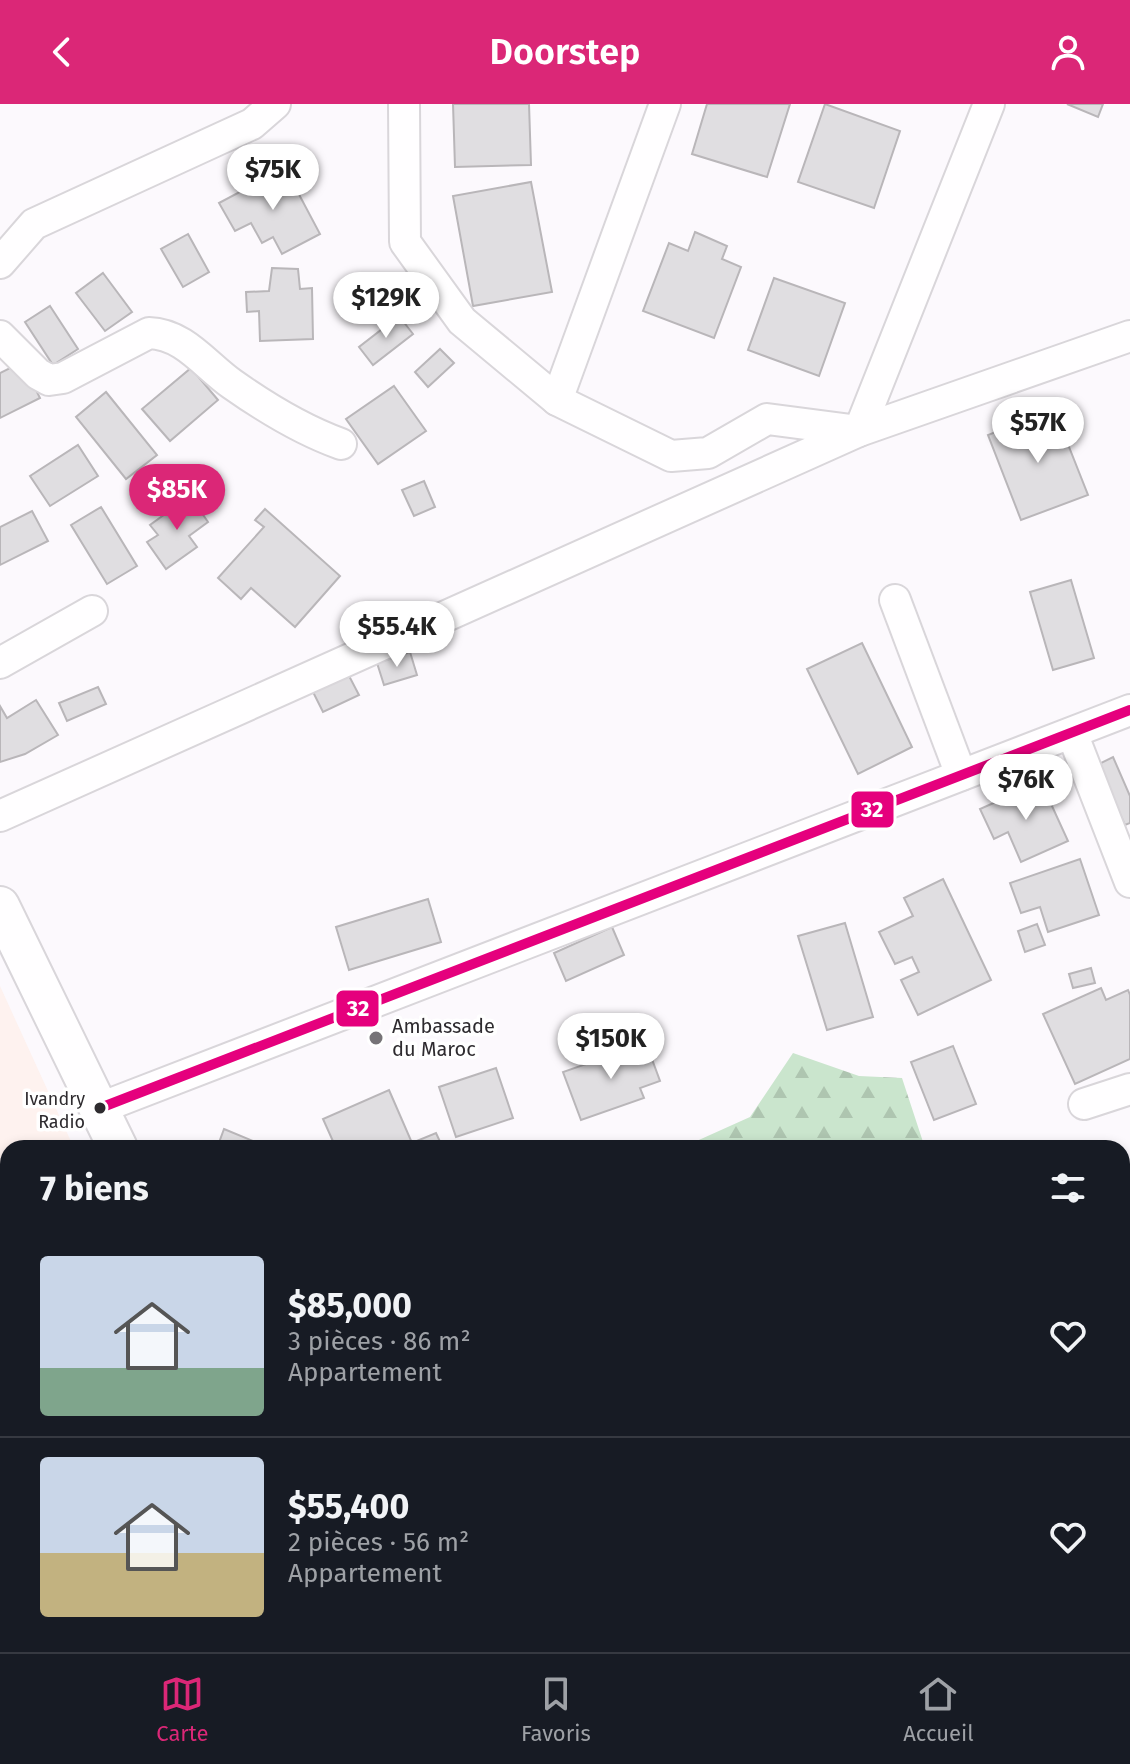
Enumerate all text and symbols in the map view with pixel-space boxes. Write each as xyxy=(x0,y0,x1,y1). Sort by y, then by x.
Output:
icon: back xyxy=(40,30,84,74)
text: Doorstep xyxy=(490,30,640,74)
icon: person xyxy=(1046,30,1090,74)
pin: $75K xyxy=(226,144,320,212)
text: $75K xyxy=(245,154,301,185)
pin: $129K xyxy=(330,272,442,340)
text: $129K xyxy=(351,282,421,313)
pin: $57K xyxy=(991,397,1085,465)
text: $57K xyxy=(1010,407,1066,438)
pin: $85K xyxy=(130,464,224,532)
text: $85K xyxy=(147,474,207,505)
pin: $55.4K xyxy=(332,601,462,669)
text: $55.4K xyxy=(358,611,436,642)
pin: $76K xyxy=(979,754,1073,822)
text: $76K xyxy=(998,764,1054,795)
line badge: 32 xyxy=(850,790,895,829)
text: 32 xyxy=(860,796,883,823)
line badge: 32 xyxy=(335,989,380,1028)
text: 32 xyxy=(346,995,369,1022)
pin: $150K xyxy=(555,1013,667,1081)
place label: Ambassade du Maroc xyxy=(392,1014,495,1061)
text: $150K xyxy=(575,1023,647,1054)
marker: Ambassade du Maroc xyxy=(367,1029,385,1047)
place label: Ivandry Radio xyxy=(24,1088,85,1133)
marker: Ivandry Radio xyxy=(92,1100,108,1116)
icon: filters xyxy=(1046,1166,1090,1210)
text: 7 biens xyxy=(40,1168,149,1209)
text: $85,000 xyxy=(288,1285,412,1326)
icon: home xyxy=(104,1288,200,1384)
icon: heart xyxy=(1046,1314,1090,1358)
text: 3 pièces · 86 m² xyxy=(288,1326,471,1357)
text: Appartement xyxy=(288,1357,442,1388)
text: $55,400 xyxy=(288,1486,409,1527)
icon: home xyxy=(104,1489,200,1585)
icon: heart xyxy=(1046,1515,1090,1559)
text: 2 pièces · 56 m² xyxy=(288,1527,469,1558)
text: Appartement xyxy=(288,1558,442,1589)
tab: Carte xyxy=(156,1672,208,1747)
tab: Favoris xyxy=(521,1672,591,1747)
tab: Accueil xyxy=(903,1672,974,1747)

